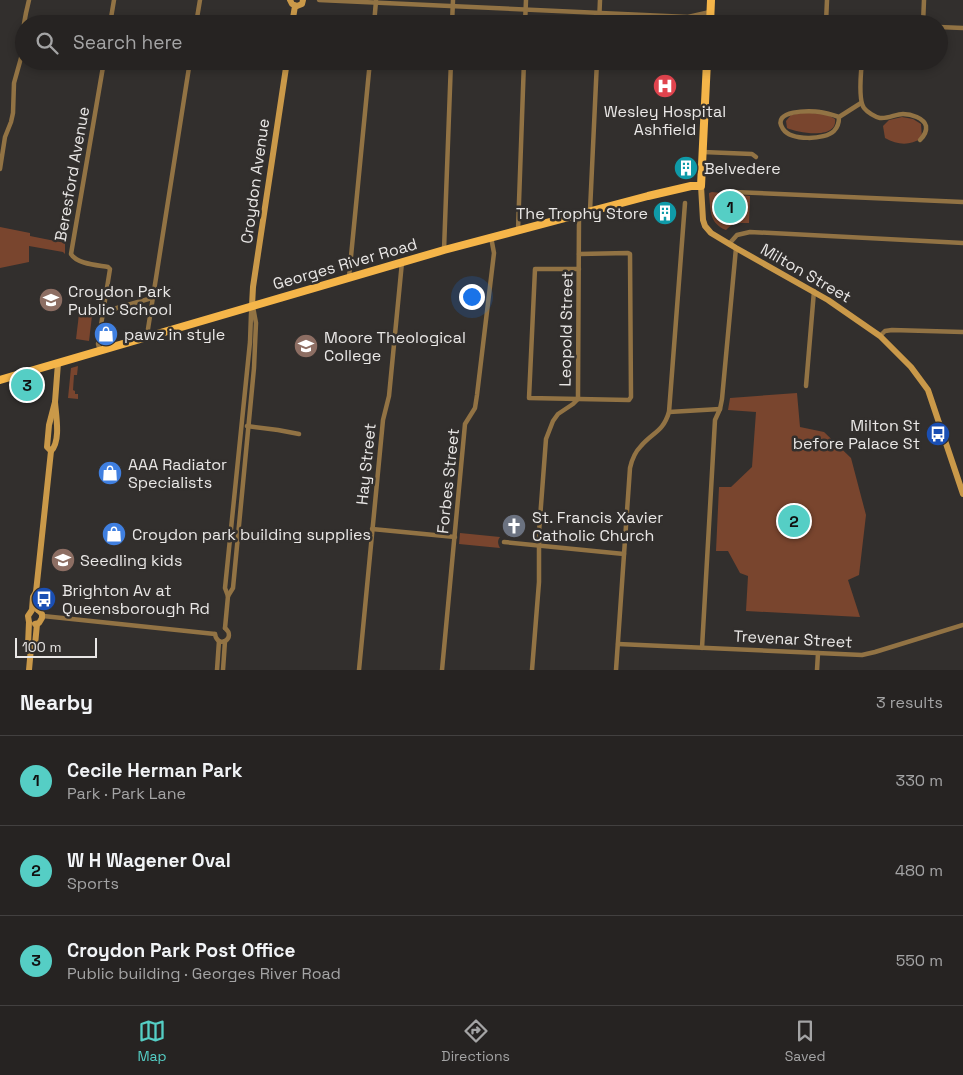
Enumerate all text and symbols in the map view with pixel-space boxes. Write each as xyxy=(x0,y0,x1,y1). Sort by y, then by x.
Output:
search box xyxy=(15,15,948,70)
icon: search xyxy=(33,29,61,57)
text: Search here xyxy=(73,30,183,55)
hospital icon: Wesley Hospital Ashfield xyxy=(652,73,678,99)
place label: Wesley Hospital Ashfield xyxy=(604,101,726,140)
street label: Beresford Avenue xyxy=(50,105,94,243)
street label: Croydon Avenue xyxy=(236,117,274,245)
building icon: Belvedere xyxy=(673,155,699,181)
place label: Belvedere xyxy=(704,158,781,179)
pin: 1 xyxy=(714,188,746,226)
building icon: The Trophy Store xyxy=(652,200,678,226)
place label: The Trophy Store xyxy=(516,203,648,224)
street label: Georges River Road xyxy=(270,233,420,295)
street label: Milton Street xyxy=(757,239,855,307)
street label: Leopold Street xyxy=(554,271,578,387)
place label: Croydon Park Public School xyxy=(68,281,172,320)
your location xyxy=(459,284,485,310)
school or university icon: Croydon Park Public School xyxy=(38,287,64,313)
shop icon: pawz in style xyxy=(93,321,119,347)
place label: pawz in style xyxy=(124,324,225,345)
place label: Moore Theological College xyxy=(324,327,466,366)
school or university icon: Moore Theological College xyxy=(293,333,319,359)
pin: 3 xyxy=(11,366,43,404)
place label: Milton St before Palace St xyxy=(793,415,920,454)
bus stop icon: Milton St before Palace St xyxy=(925,421,951,447)
street label: Hay Street xyxy=(351,422,381,506)
street label: Forbes Street xyxy=(432,427,464,535)
place label: AAA Radiator Specialists xyxy=(128,454,227,493)
shop icon: AAA Radiator Specialists xyxy=(97,460,123,486)
pin: 2 xyxy=(778,502,810,540)
place label: St. Francis Xavier Catholic Church xyxy=(532,507,663,546)
church icon: St. Francis Xavier Catholic Church xyxy=(501,513,527,539)
shop icon: Croydon park building supplies xyxy=(101,521,127,547)
place label: Croydon park building supplies xyxy=(132,524,371,545)
school or university icon: Seedling kids xyxy=(50,547,76,573)
place label: Seedling kids xyxy=(80,550,182,571)
place label: Brighton Av at Queensborough Rd xyxy=(62,580,210,619)
bus stop icon: Brighton Av at Queensborough Rd xyxy=(31,586,57,612)
street label: Trevenar Street xyxy=(733,625,853,653)
scale bar xyxy=(15,635,98,658)
text: 100 m xyxy=(22,638,61,656)
text: Nearby xyxy=(20,689,93,716)
text: 3 results xyxy=(876,692,943,713)
text: Cecile Herman Park xyxy=(67,758,242,783)
text: 1 xyxy=(32,770,40,791)
text: 330 m xyxy=(896,770,943,791)
text: Park · Park Lane xyxy=(67,783,186,804)
text: W H Wagener Oval xyxy=(67,848,231,873)
text: 2 xyxy=(31,860,41,881)
text: 480 m xyxy=(895,860,943,881)
text: Sports xyxy=(67,873,119,894)
text: Croydon Park Post Office xyxy=(67,938,295,963)
text: 3 xyxy=(31,950,41,971)
text: 550 m xyxy=(896,950,943,971)
text: Public building · Georges River Road xyxy=(67,963,341,984)
tab: Map xyxy=(137,1017,167,1065)
tab: Directions xyxy=(441,1017,510,1065)
tab: Saved xyxy=(785,1017,826,1065)

